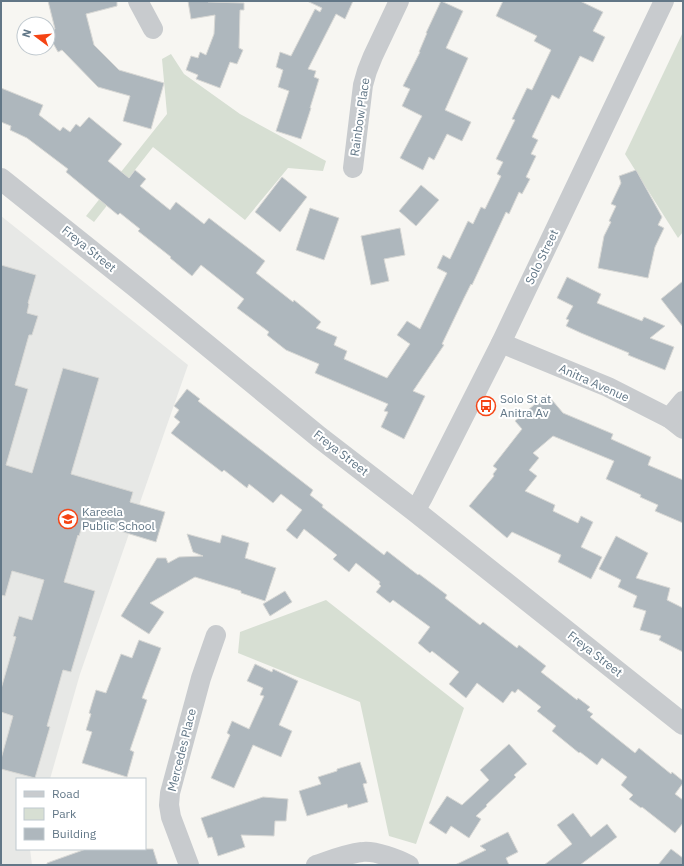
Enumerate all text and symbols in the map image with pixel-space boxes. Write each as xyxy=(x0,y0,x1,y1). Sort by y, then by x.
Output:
north arrow xyxy=(16,16,56,56)
text: N xyxy=(19,27,34,39)
street label: Rainbow Place xyxy=(347,76,372,157)
street label: Freya Street xyxy=(59,222,119,275)
street label: Solo Street xyxy=(522,227,561,287)
street label: Anitra Avenue xyxy=(557,360,632,405)
place label: Solo St at Anitra Av xyxy=(500,391,551,420)
bus stop icon: Solo St at Anitra Av xyxy=(475,395,497,417)
street label: Freya Street xyxy=(311,427,372,479)
place label: Kareela Public School xyxy=(82,504,155,533)
school or university icon: Kareela Public School xyxy=(57,508,79,530)
street label: Freya Street xyxy=(565,628,626,680)
street label: Mercedes Place xyxy=(164,706,199,793)
legend xyxy=(16,778,146,850)
text: Road xyxy=(52,786,80,801)
text: Park xyxy=(52,806,77,821)
text: Building xyxy=(52,826,97,841)

